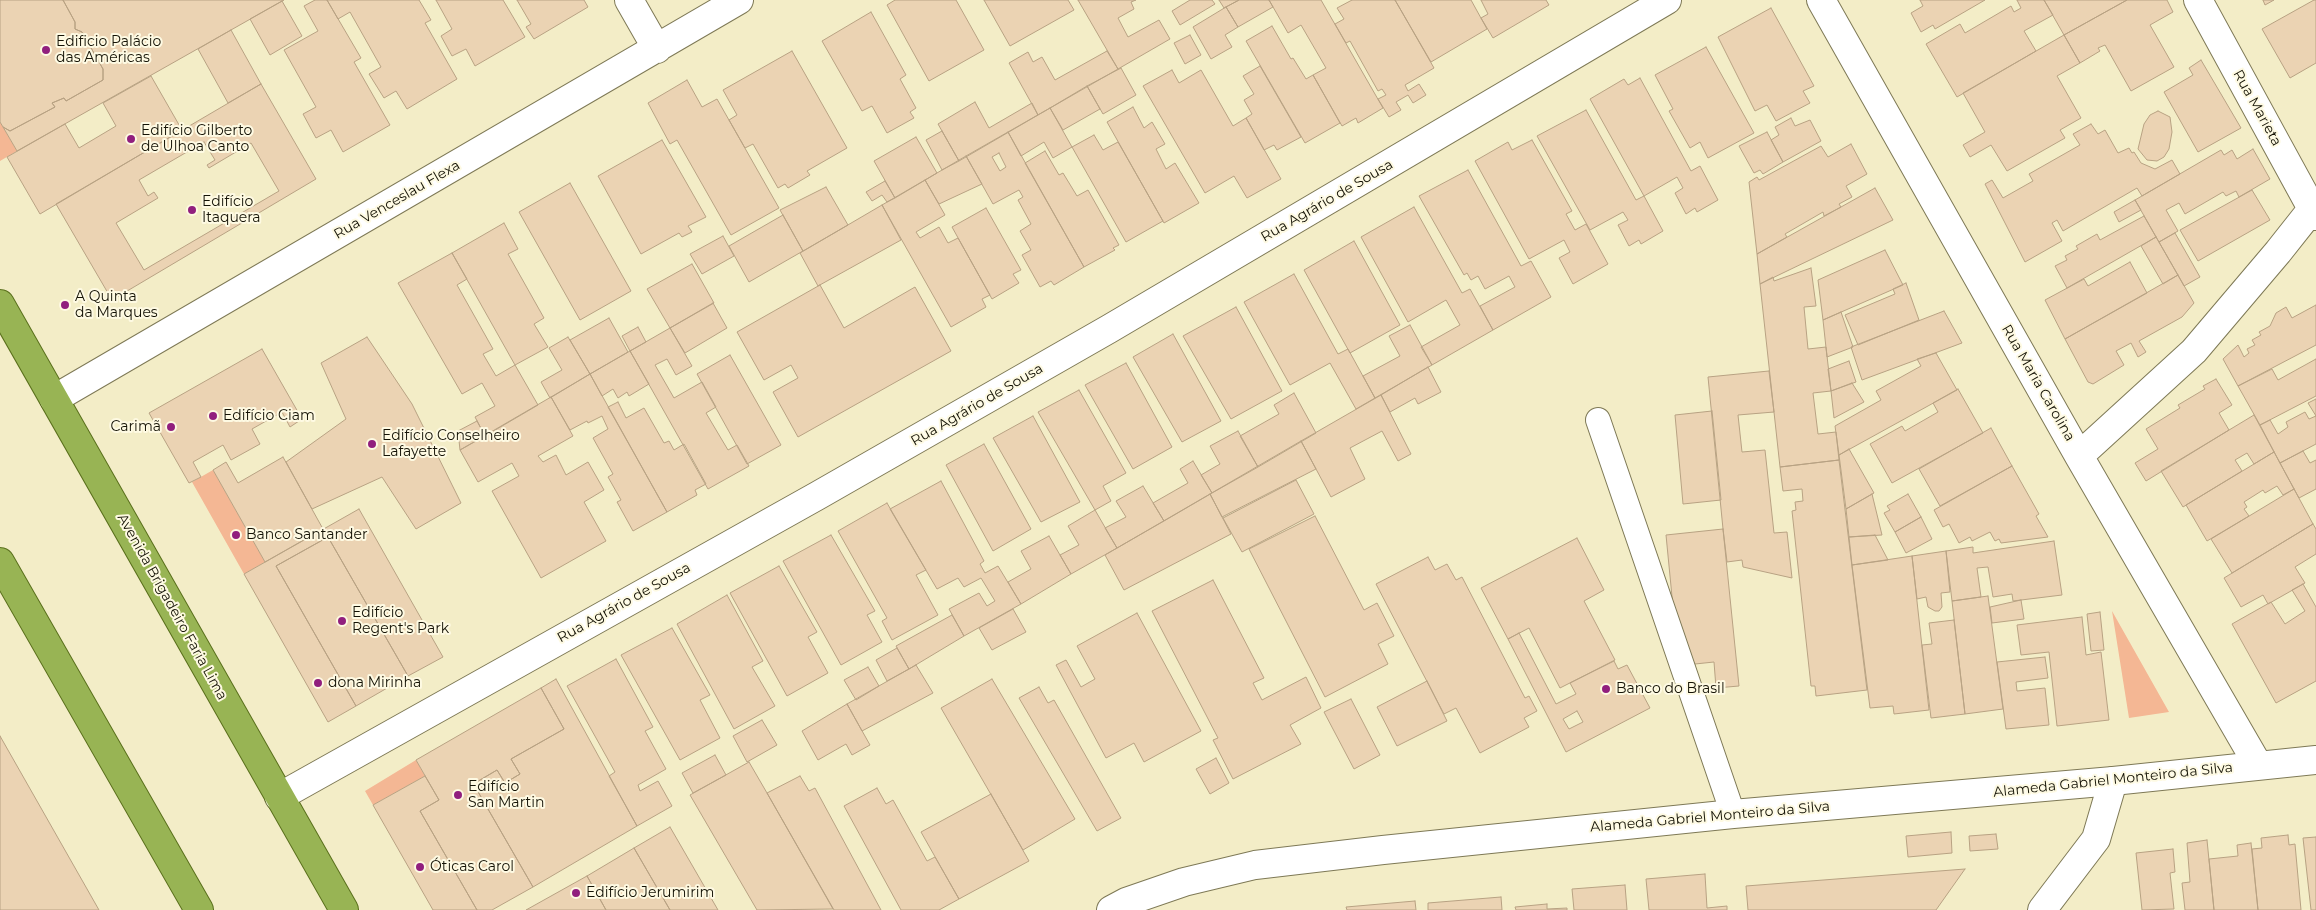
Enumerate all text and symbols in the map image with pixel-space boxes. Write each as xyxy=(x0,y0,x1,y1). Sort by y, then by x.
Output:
place label: Edificio Palácio das Américas xyxy=(56,34,161,66)
marker: Edificio Palácio das Américas xyxy=(40,44,52,56)
street label: Rua Marieta xyxy=(2229,67,2285,149)
place label: Edifício Gilberto de Ulhoa Canto xyxy=(141,123,252,156)
marker: Edifício Gilberto de Ulhoa Canto xyxy=(125,133,137,145)
street label: Rua Agrário de Sousa xyxy=(1258,156,1396,246)
street label: Rua Venceslau Flexa xyxy=(331,157,463,243)
place label: Edifício Itaquera xyxy=(202,194,261,226)
marker: Edifício Itaquera xyxy=(186,204,198,216)
place label: A Quinta da Marques xyxy=(75,289,158,322)
marker: A Quinta da Marques xyxy=(59,299,71,311)
street label: Rua Maria Carolina xyxy=(1998,322,2078,444)
street label: Rua Agrário de Sousa xyxy=(908,360,1046,450)
place label: Edifício Ciam xyxy=(223,408,315,424)
marker: Edifício Ciam xyxy=(207,410,219,422)
place label: Carimã xyxy=(111,419,161,435)
marker: Carimã xyxy=(165,421,177,433)
place label: Edifício Conselheiro Lafayette xyxy=(382,428,520,461)
marker: Edifício Conselheiro Lafayette xyxy=(366,438,378,450)
street label: Avenida Brigadeiro Faria Lima xyxy=(114,511,230,703)
place label: Banco Santander xyxy=(246,527,368,543)
marker: Banco Santander xyxy=(230,529,242,541)
street label: Rua Agrário de Sousa xyxy=(555,559,693,647)
place label: Edifício Regent's Park xyxy=(352,605,449,638)
marker: Edifício Regent's Park xyxy=(336,615,348,627)
place label: dona Mirinha xyxy=(328,675,421,691)
marker: dona Mirinha xyxy=(312,677,324,689)
place label: Banco do Brasil xyxy=(1616,681,1725,697)
marker: Banco do Brasil xyxy=(1600,683,1612,695)
street label: Alameda Gabriel Monteiro da Silva xyxy=(1992,759,2234,801)
place label: Edifício San Martin xyxy=(468,779,544,812)
marker: Edifício San Martin xyxy=(452,789,464,801)
street label: Alameda Gabriel Monteiro da Silva xyxy=(1589,798,1831,836)
place label: Óticas Carol xyxy=(430,859,514,875)
marker: Óticas Carol xyxy=(414,861,426,873)
place label: Edifício Jerumirim xyxy=(586,885,714,901)
marker: Edifício Jerumirim xyxy=(570,887,582,899)

